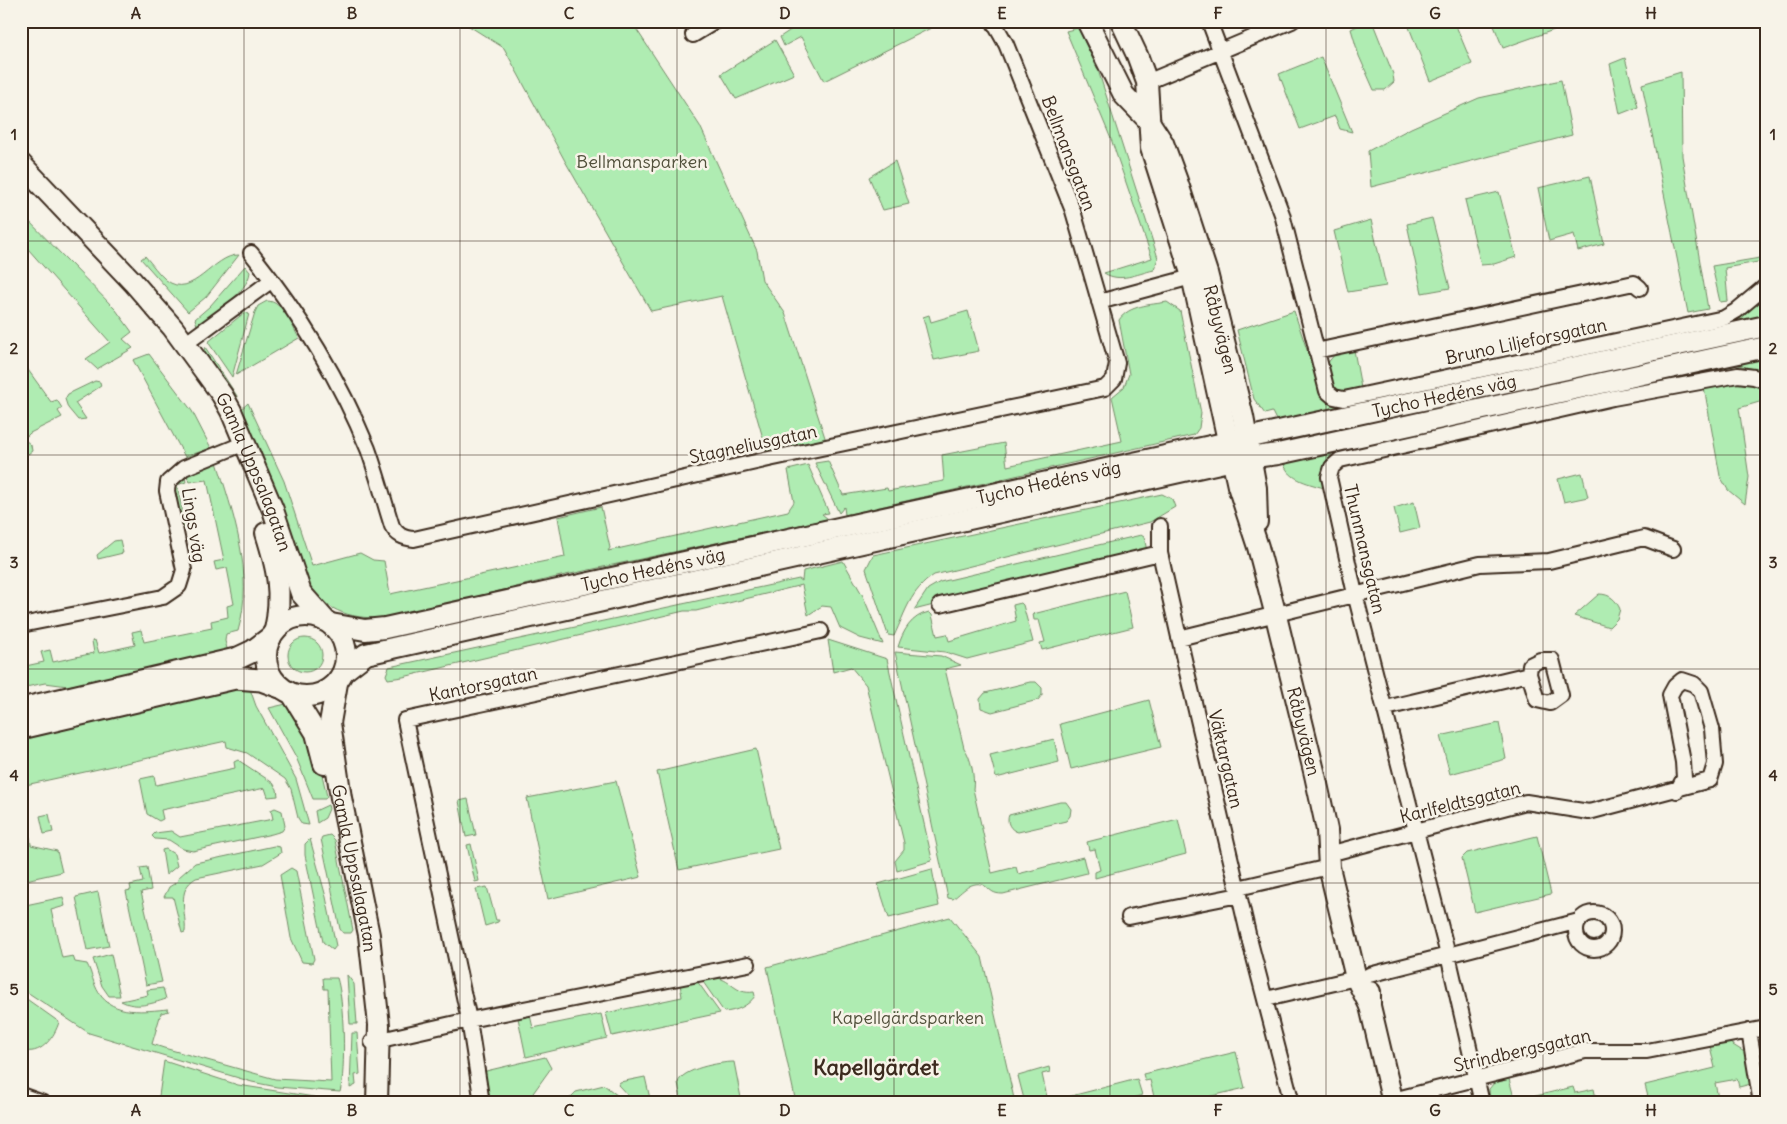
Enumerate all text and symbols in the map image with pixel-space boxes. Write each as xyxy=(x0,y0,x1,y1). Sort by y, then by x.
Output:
text: A xyxy=(131,3,141,23)
text: B xyxy=(347,3,358,23)
text: C xyxy=(564,3,575,23)
text: D xyxy=(779,3,791,23)
text: E xyxy=(997,3,1007,23)
text: F xyxy=(1213,3,1223,23)
text: G xyxy=(1429,3,1441,23)
text: H xyxy=(1645,3,1657,23)
street label: Bellmansgatan xyxy=(1037,92,1101,214)
text: 1 xyxy=(11,124,17,144)
text: 1 xyxy=(1770,124,1776,144)
park label: Bellmansparken xyxy=(576,150,708,173)
street label: Råbyvägen xyxy=(1199,282,1243,376)
street label: Bruno Liljeforsgatan xyxy=(1443,313,1609,369)
text: 2 xyxy=(10,338,19,358)
text: 2 xyxy=(1769,338,1778,358)
street label: Tycho Hedéns väg xyxy=(1370,369,1518,422)
street label: Gamla Uppsalagatan xyxy=(211,388,298,554)
street label: Stagneliusgatan xyxy=(687,419,819,469)
street label: Tycho Hedéns väg xyxy=(974,455,1123,509)
street label: Thunmansgatan xyxy=(1339,482,1391,616)
street label: Lings väg xyxy=(177,486,211,564)
street label: Tycho Hedéns väg xyxy=(579,542,727,596)
text: 3 xyxy=(9,552,19,572)
text: 3 xyxy=(1768,552,1778,572)
street label: Kantorsgatan xyxy=(427,661,539,707)
street label: Råbyvägen xyxy=(1282,684,1326,778)
street label: Väktargatan xyxy=(1203,707,1249,811)
text: 4 xyxy=(9,765,19,785)
text: 4 xyxy=(1768,765,1778,785)
street label: Karlfeldtsgatan xyxy=(1397,776,1523,828)
street label: Gamla Uppsalagatan xyxy=(328,783,382,953)
text: 5 xyxy=(9,979,19,999)
text: 5 xyxy=(1768,979,1778,999)
park label: Kapellgärdsparken xyxy=(832,1006,984,1029)
street label: Strindbergsgatan xyxy=(1451,1023,1593,1077)
district label: Kapellgärdet xyxy=(813,1053,940,1081)
text: A xyxy=(131,1100,141,1120)
text: B xyxy=(347,1100,358,1120)
text: C xyxy=(564,1100,575,1120)
text: D xyxy=(779,1100,791,1120)
text: E xyxy=(997,1100,1007,1120)
text: F xyxy=(1213,1100,1223,1120)
text: G xyxy=(1429,1100,1441,1120)
text: H xyxy=(1645,1100,1657,1120)

